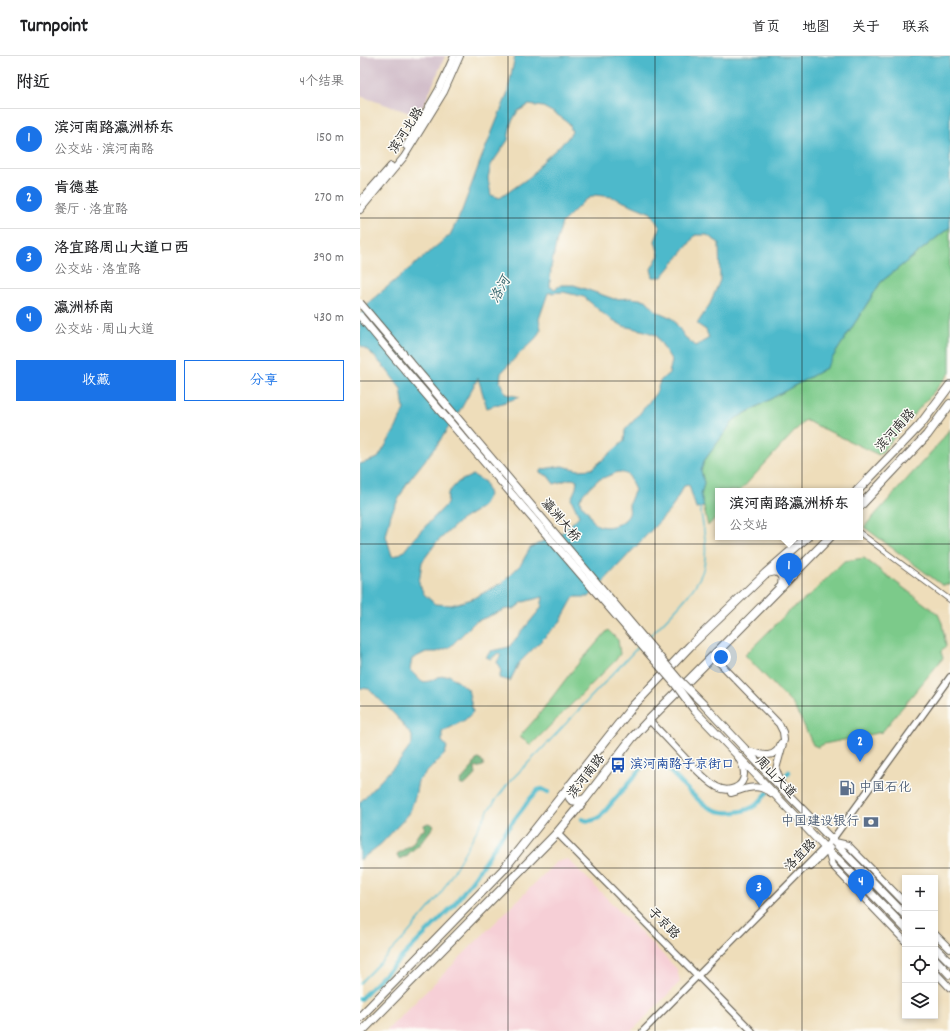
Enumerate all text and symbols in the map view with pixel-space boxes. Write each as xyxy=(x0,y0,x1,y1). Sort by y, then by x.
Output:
text: Turnpoint xyxy=(20,14,88,41)
text: 首页 xyxy=(752,18,780,38)
text: 地图 xyxy=(802,18,830,38)
text: 关于 xyxy=(852,18,880,38)
text: 联系 xyxy=(902,18,930,38)
text: 附近 xyxy=(16,72,50,96)
text: 4个结果 xyxy=(300,73,344,92)
street label: 滨河北路 xyxy=(385,104,429,158)
text: 滨河南路瀛洲桥东 xyxy=(54,118,174,140)
text: 1 xyxy=(28,129,30,148)
text: 150 m xyxy=(316,129,344,148)
text: 公交站 · 滨河南路 xyxy=(54,141,154,160)
text: 肯德基 xyxy=(54,178,99,200)
text: 2 xyxy=(26,189,32,208)
text: 270 m xyxy=(314,189,344,208)
text: 餐厅 · 洛宜路 xyxy=(54,201,128,220)
text: 洛宜路周山大道口西 xyxy=(54,238,189,260)
text: 3 xyxy=(26,249,32,268)
text: 390 m xyxy=(313,249,344,268)
text: 公交站 · 洛宜路 xyxy=(54,261,141,280)
water label: 洛河 xyxy=(486,271,517,307)
text: 瀛洲桥南 xyxy=(54,298,114,320)
text: 4 xyxy=(26,309,32,328)
text: 430 m xyxy=(314,309,344,328)
text: 公交站 · 周山大道 xyxy=(54,321,154,340)
button: 收藏 xyxy=(16,360,176,401)
button: 分享 xyxy=(184,360,344,401)
street label: 滨河南路 xyxy=(872,405,920,457)
popup xyxy=(715,488,863,540)
text: 滨河南路瀛洲桥东 xyxy=(729,494,849,516)
street label: 瀛洲大桥 xyxy=(536,495,584,547)
text: 公交站 xyxy=(729,517,768,536)
pin: 1 xyxy=(776,553,802,586)
your location xyxy=(711,647,731,667)
pin: 2 xyxy=(847,729,873,762)
street label: 滨河南路 xyxy=(564,751,610,803)
street label: 周山大道 xyxy=(750,753,800,803)
bus stop icon: 滨河南路子京街口 xyxy=(609,756,627,774)
place label: 滨河南路子京街口 xyxy=(630,756,734,775)
fuel station icon: 中国石化 xyxy=(838,779,856,797)
place label: 中国石化 xyxy=(859,779,911,798)
place label: 中国建设银行 xyxy=(781,813,859,832)
bank icon: 中国建设银行 xyxy=(862,813,880,831)
street label: 洛宜路 xyxy=(780,835,822,877)
pin: 4 xyxy=(848,869,874,902)
pin: 3 xyxy=(746,875,772,908)
map controls xyxy=(902,875,938,1019)
button: + xyxy=(902,875,938,911)
street label: 子京路 xyxy=(642,903,684,945)
button: − xyxy=(902,911,938,947)
button: locate xyxy=(902,947,938,983)
button: layers xyxy=(902,983,938,1019)

